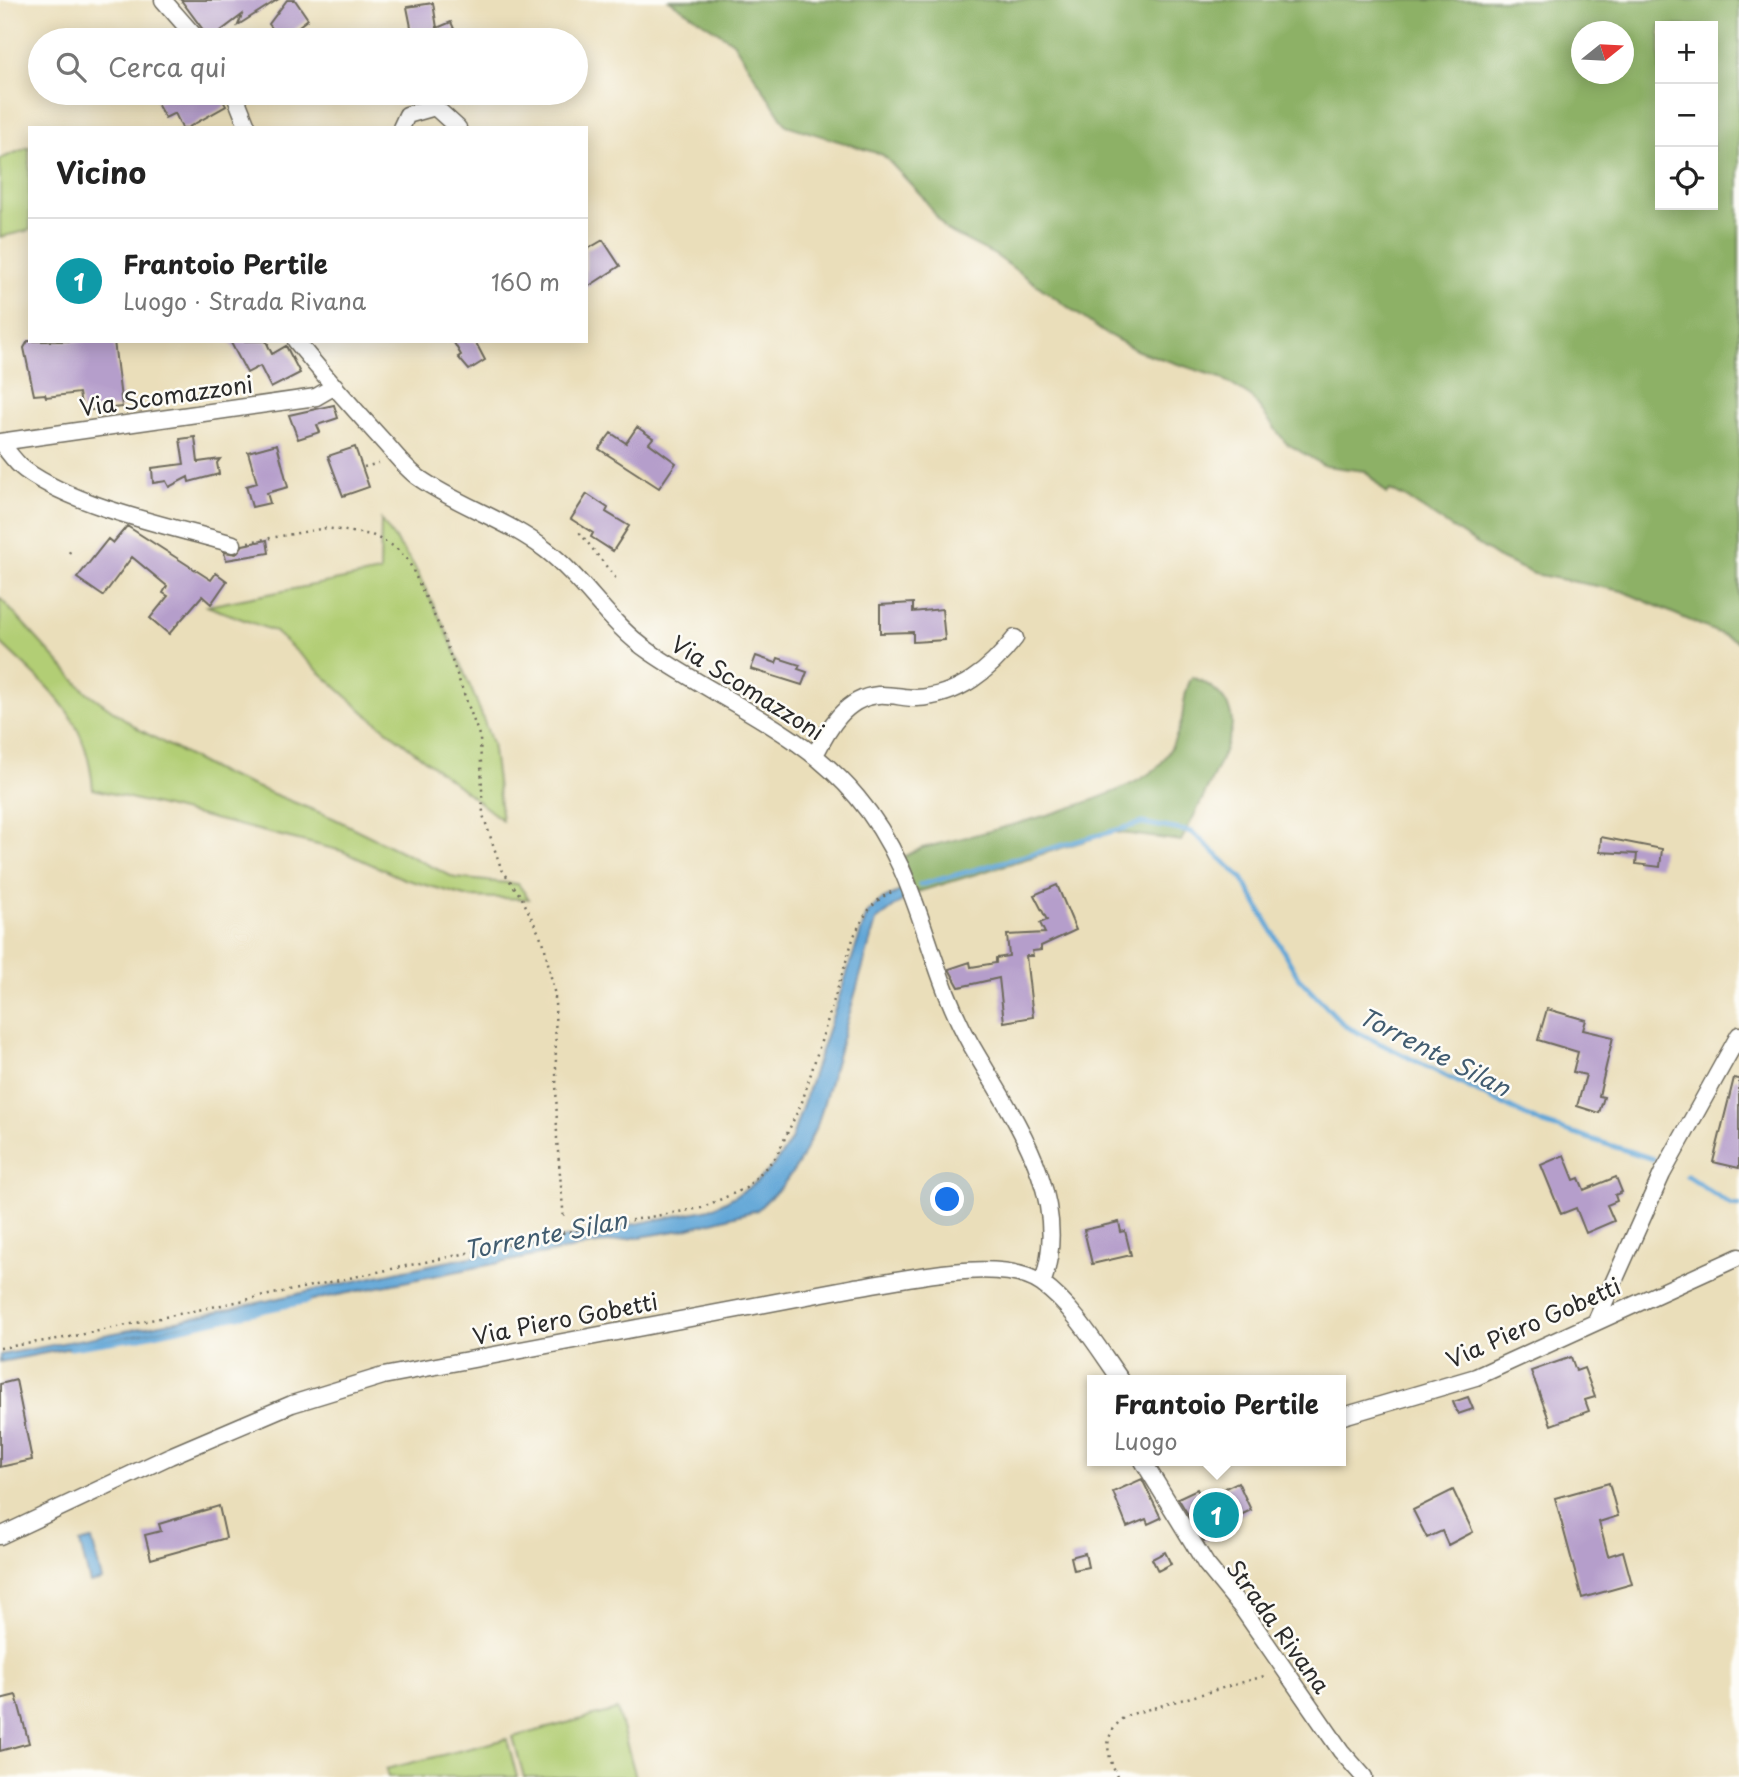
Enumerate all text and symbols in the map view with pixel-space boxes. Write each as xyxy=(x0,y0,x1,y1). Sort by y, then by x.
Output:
north arrow xyxy=(1571,21,1634,84)
map controls xyxy=(1655,21,1718,210)
button: + xyxy=(1655,21,1718,84)
search box xyxy=(28,28,588,105)
text: Cerca qui xyxy=(108,47,227,86)
icon: search xyxy=(52,48,90,86)
button: − xyxy=(1655,84,1718,147)
button: locate xyxy=(1655,147,1718,210)
text: Vicino xyxy=(56,149,146,194)
text: Frantoio Pertile xyxy=(123,244,328,283)
text: 1 xyxy=(74,264,85,299)
text: 160 m xyxy=(491,264,560,299)
text: Luogo · Strada Rivana xyxy=(123,283,366,318)
street label: Via Scomazzoni xyxy=(77,365,255,425)
street label: Via Scomazzoni xyxy=(665,626,831,748)
water label: Torrente Silan xyxy=(1353,997,1518,1105)
your location xyxy=(930,1182,964,1216)
water label: Torrente Silan xyxy=(460,1200,630,1267)
street label: Via Piero Gobetti xyxy=(1440,1268,1626,1376)
street label: Via Piero Gobetti xyxy=(469,1283,661,1353)
popup xyxy=(1087,1375,1346,1466)
text: Frantoio Pertile xyxy=(1114,1384,1319,1423)
text: Luogo xyxy=(1114,1423,1178,1458)
pin: 1 xyxy=(1193,1489,1239,1541)
street label: Strada Rivana xyxy=(1218,1552,1340,1701)

